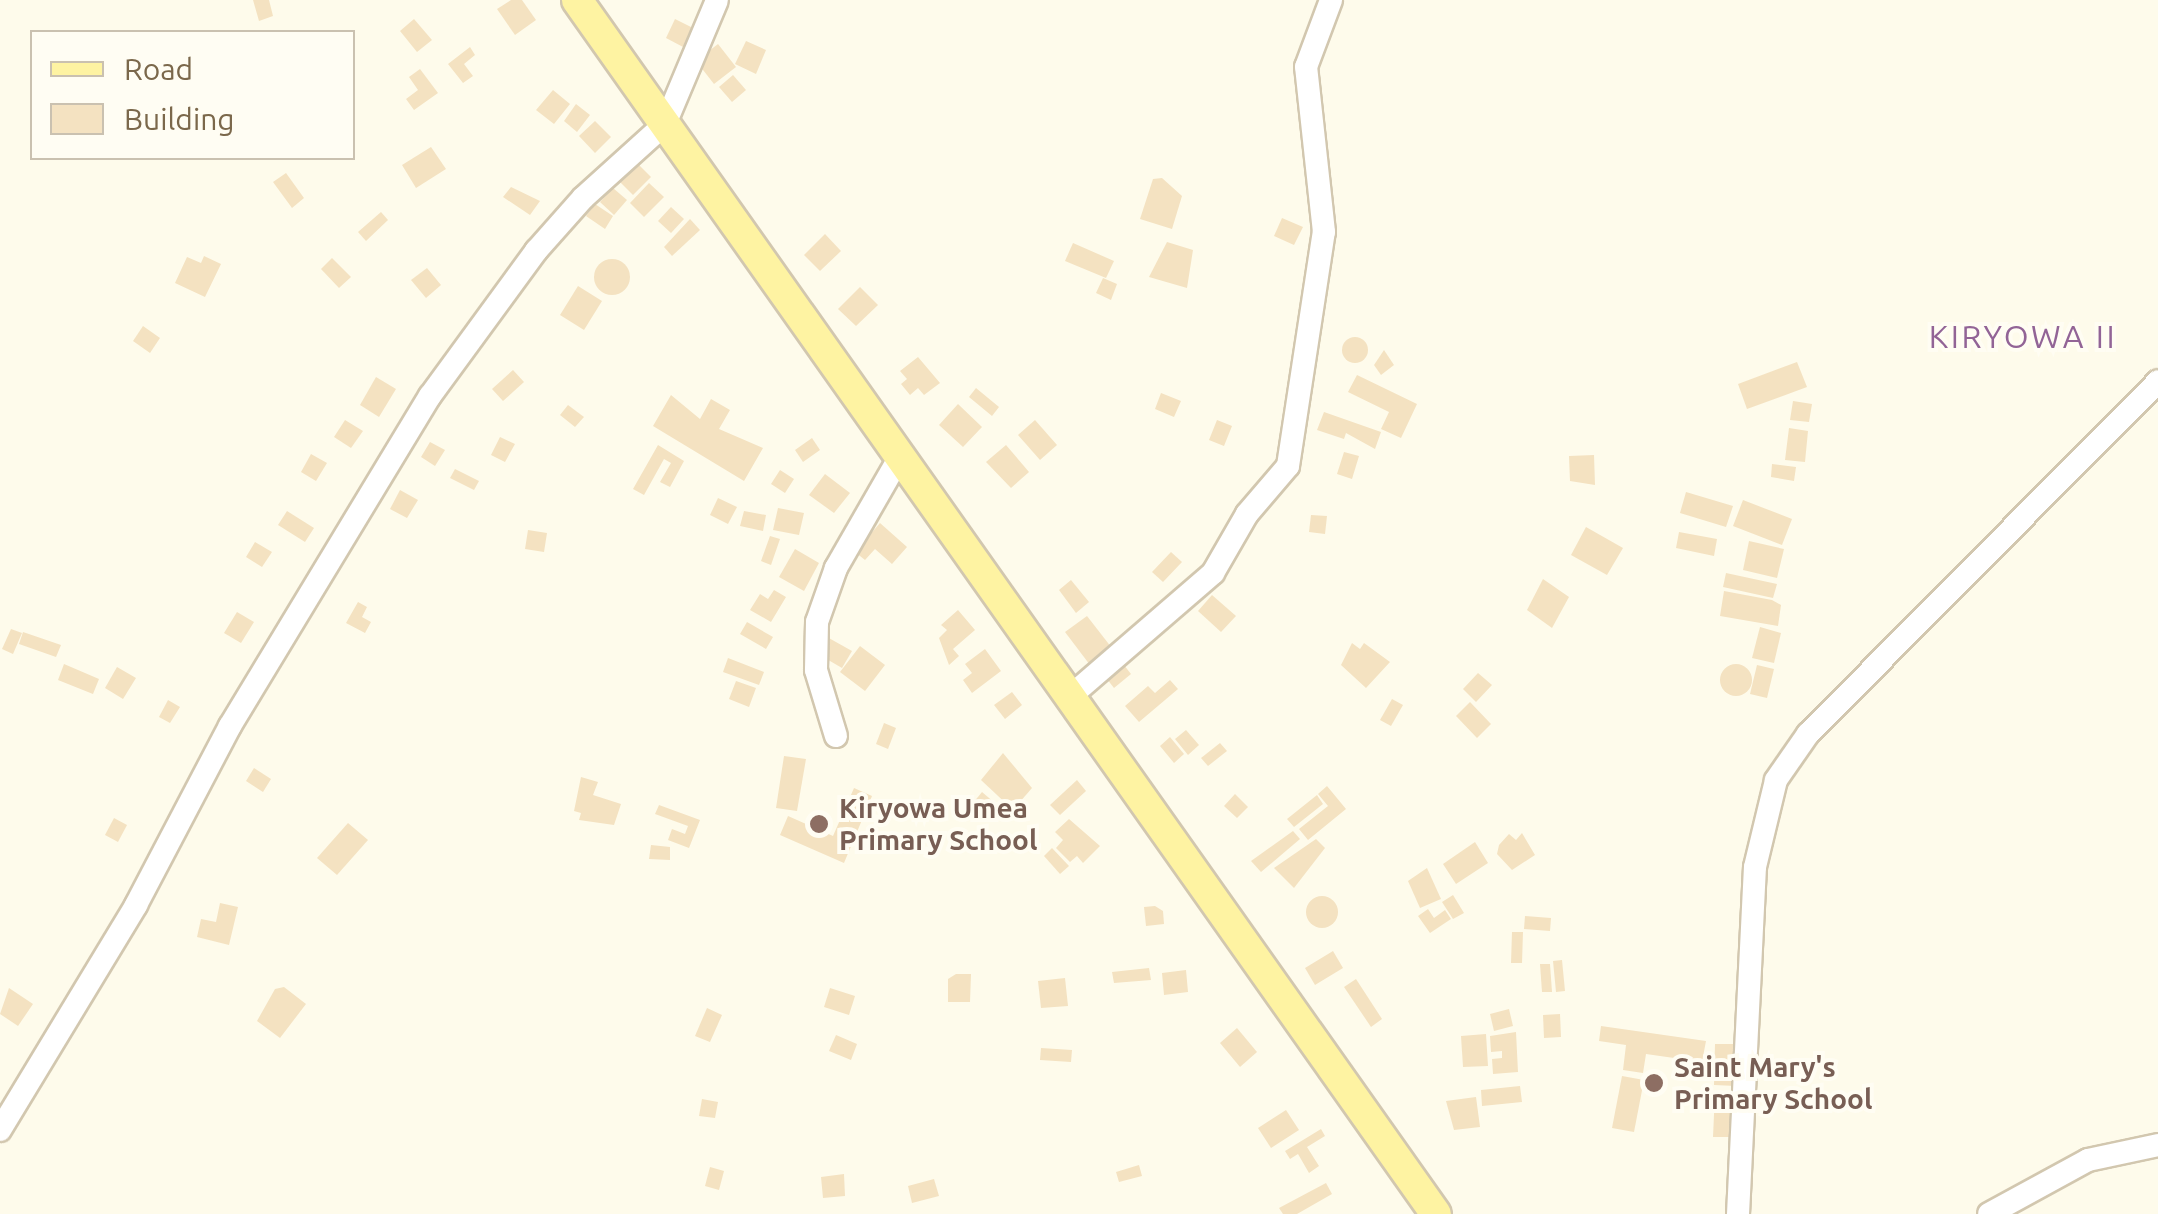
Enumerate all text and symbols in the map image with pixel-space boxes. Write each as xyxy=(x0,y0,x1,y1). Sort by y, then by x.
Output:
legend xyxy=(30,30,355,160)
text: Road xyxy=(124,52,193,86)
text: Building xyxy=(124,102,235,136)
district label: KIRYOWA II xyxy=(1929,317,2117,355)
place label: Kiryowa Umea Primary School xyxy=(839,791,1037,857)
marker: Kiryowa Umea Primary School xyxy=(808,813,830,835)
place label: Saint Mary's Primary School xyxy=(1674,1050,1872,1116)
marker: Saint Mary's Primary School xyxy=(1643,1072,1665,1094)

